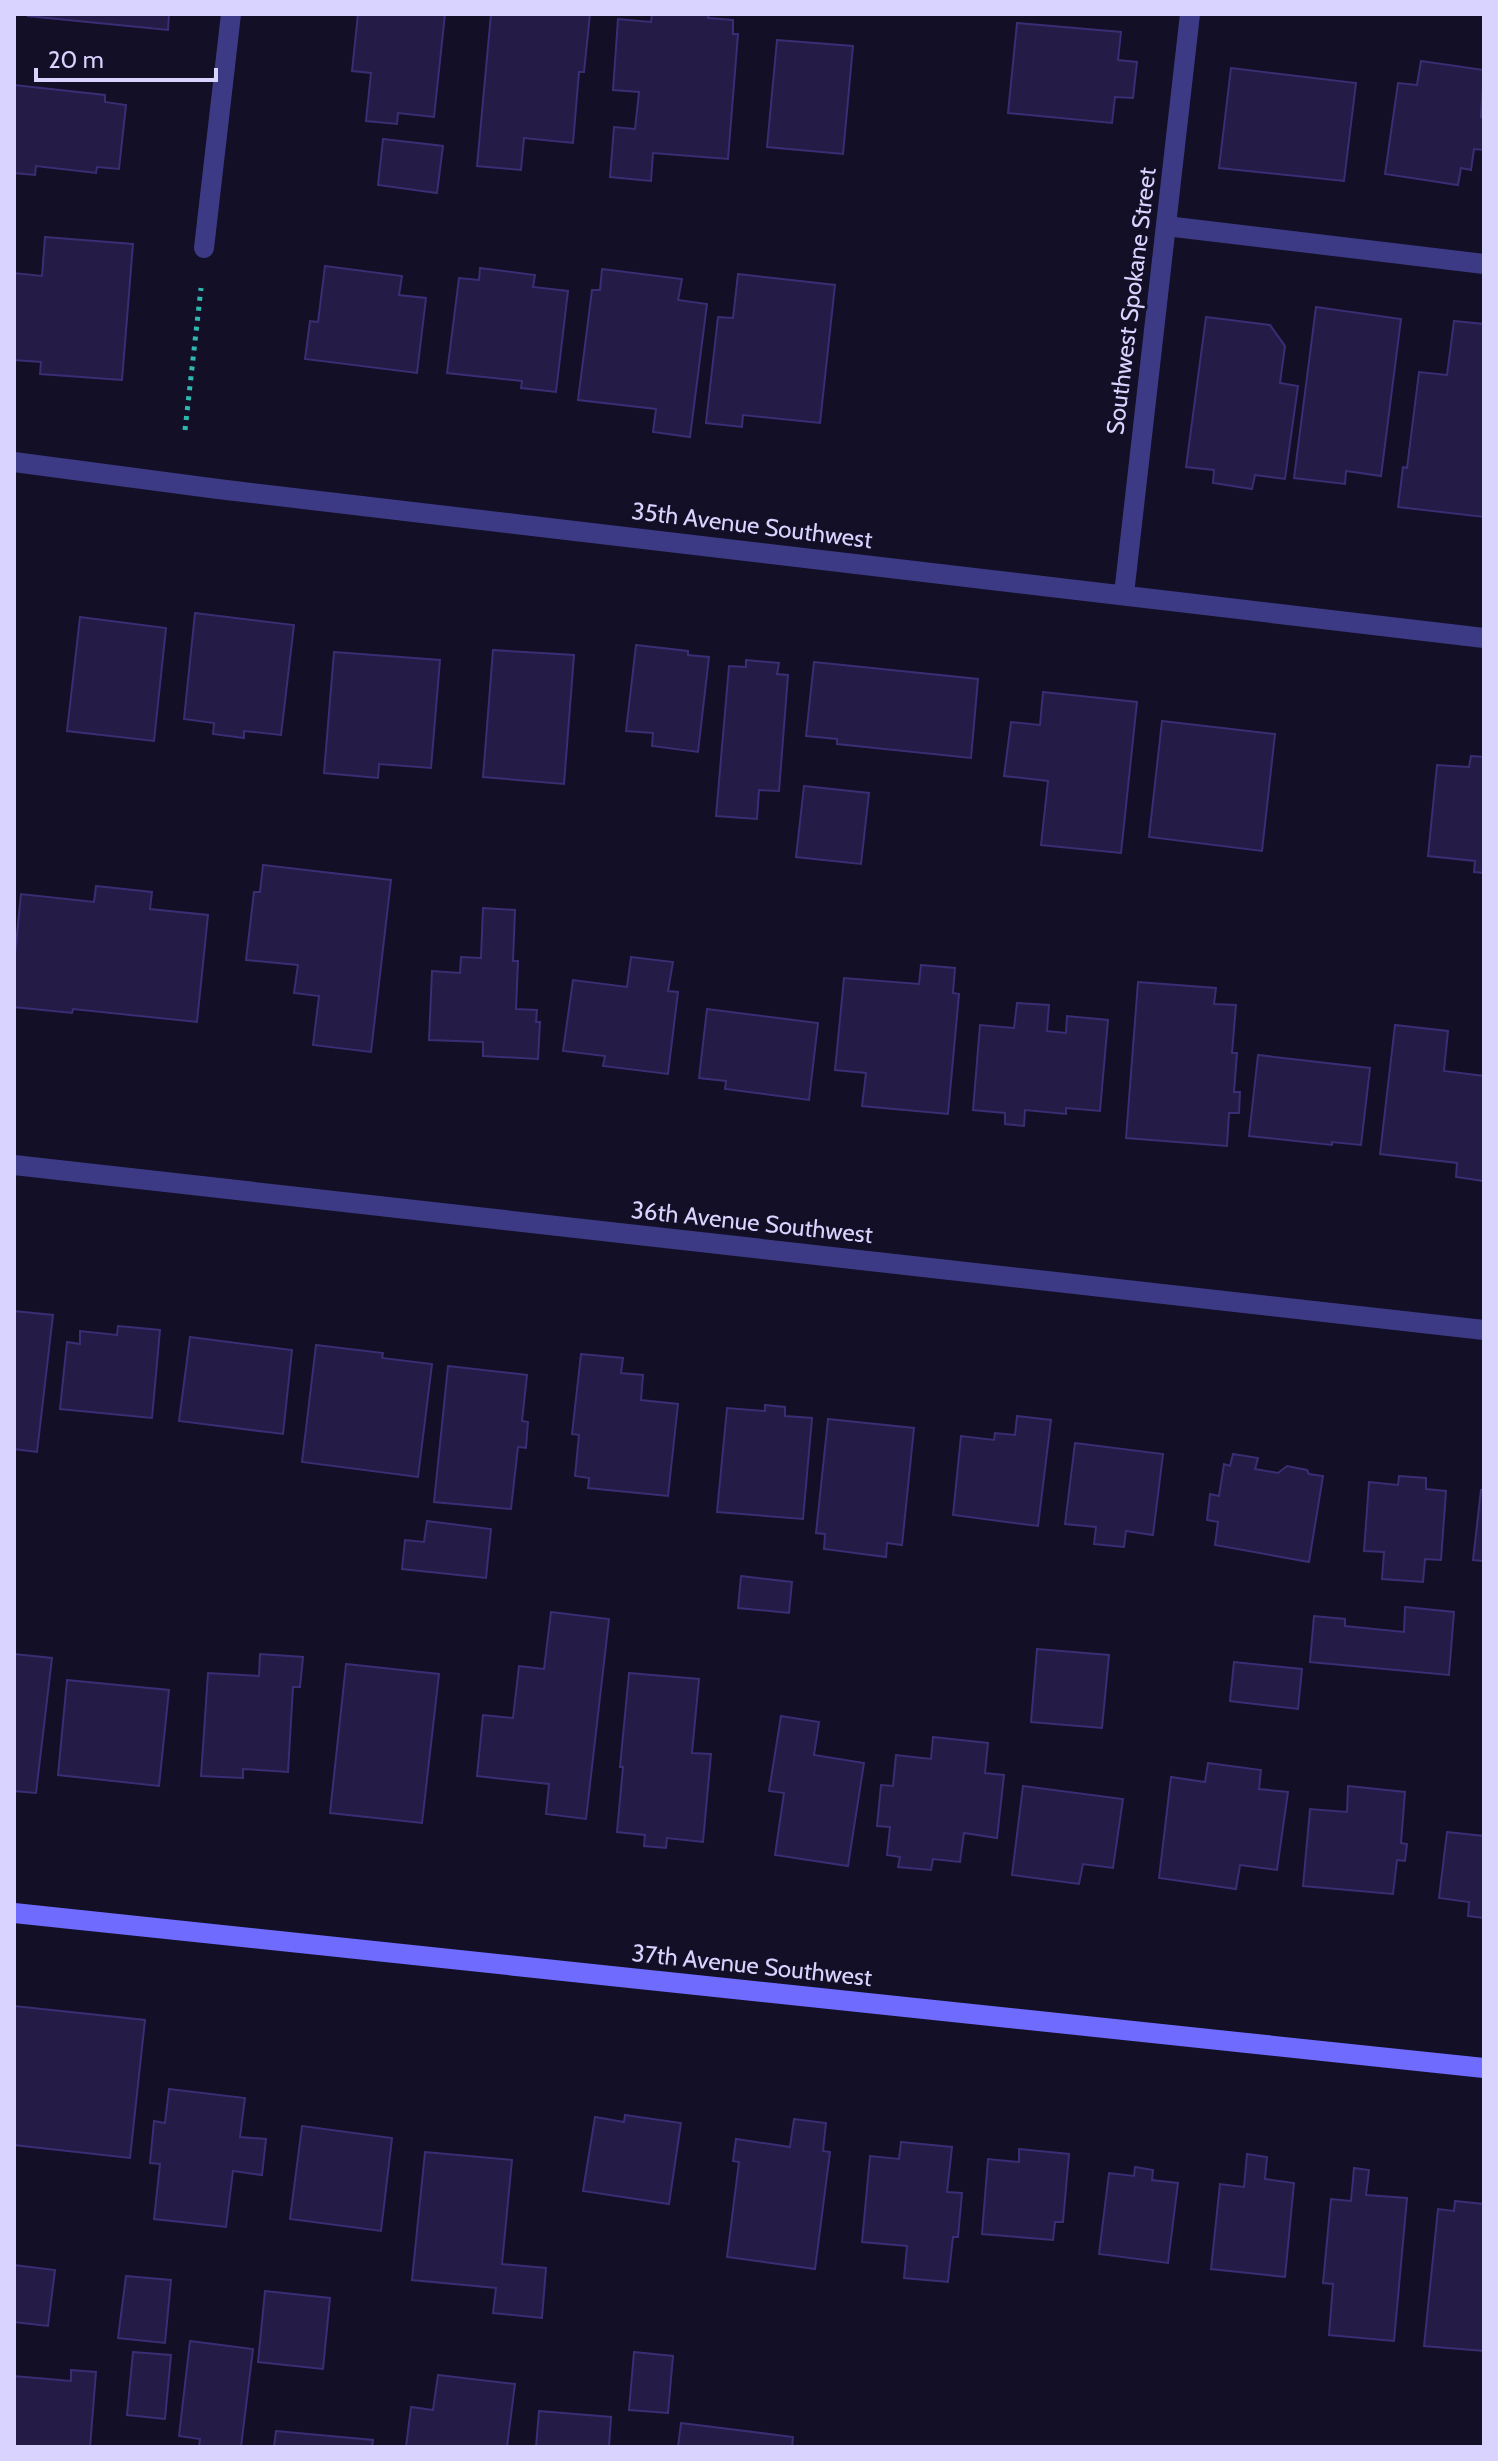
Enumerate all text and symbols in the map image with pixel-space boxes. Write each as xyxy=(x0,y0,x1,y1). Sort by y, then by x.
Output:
scale bar xyxy=(36,32,216,82)
text: 20 m xyxy=(48,45,104,74)
street label: Southwest Spokane Street xyxy=(1100,166,1162,436)
street label: 35th Avenue Southwest xyxy=(630,496,874,554)
street label: 36th Avenue Southwest xyxy=(630,1195,874,1249)
street label: 37th Avenue Southwest xyxy=(630,1938,874,1992)

